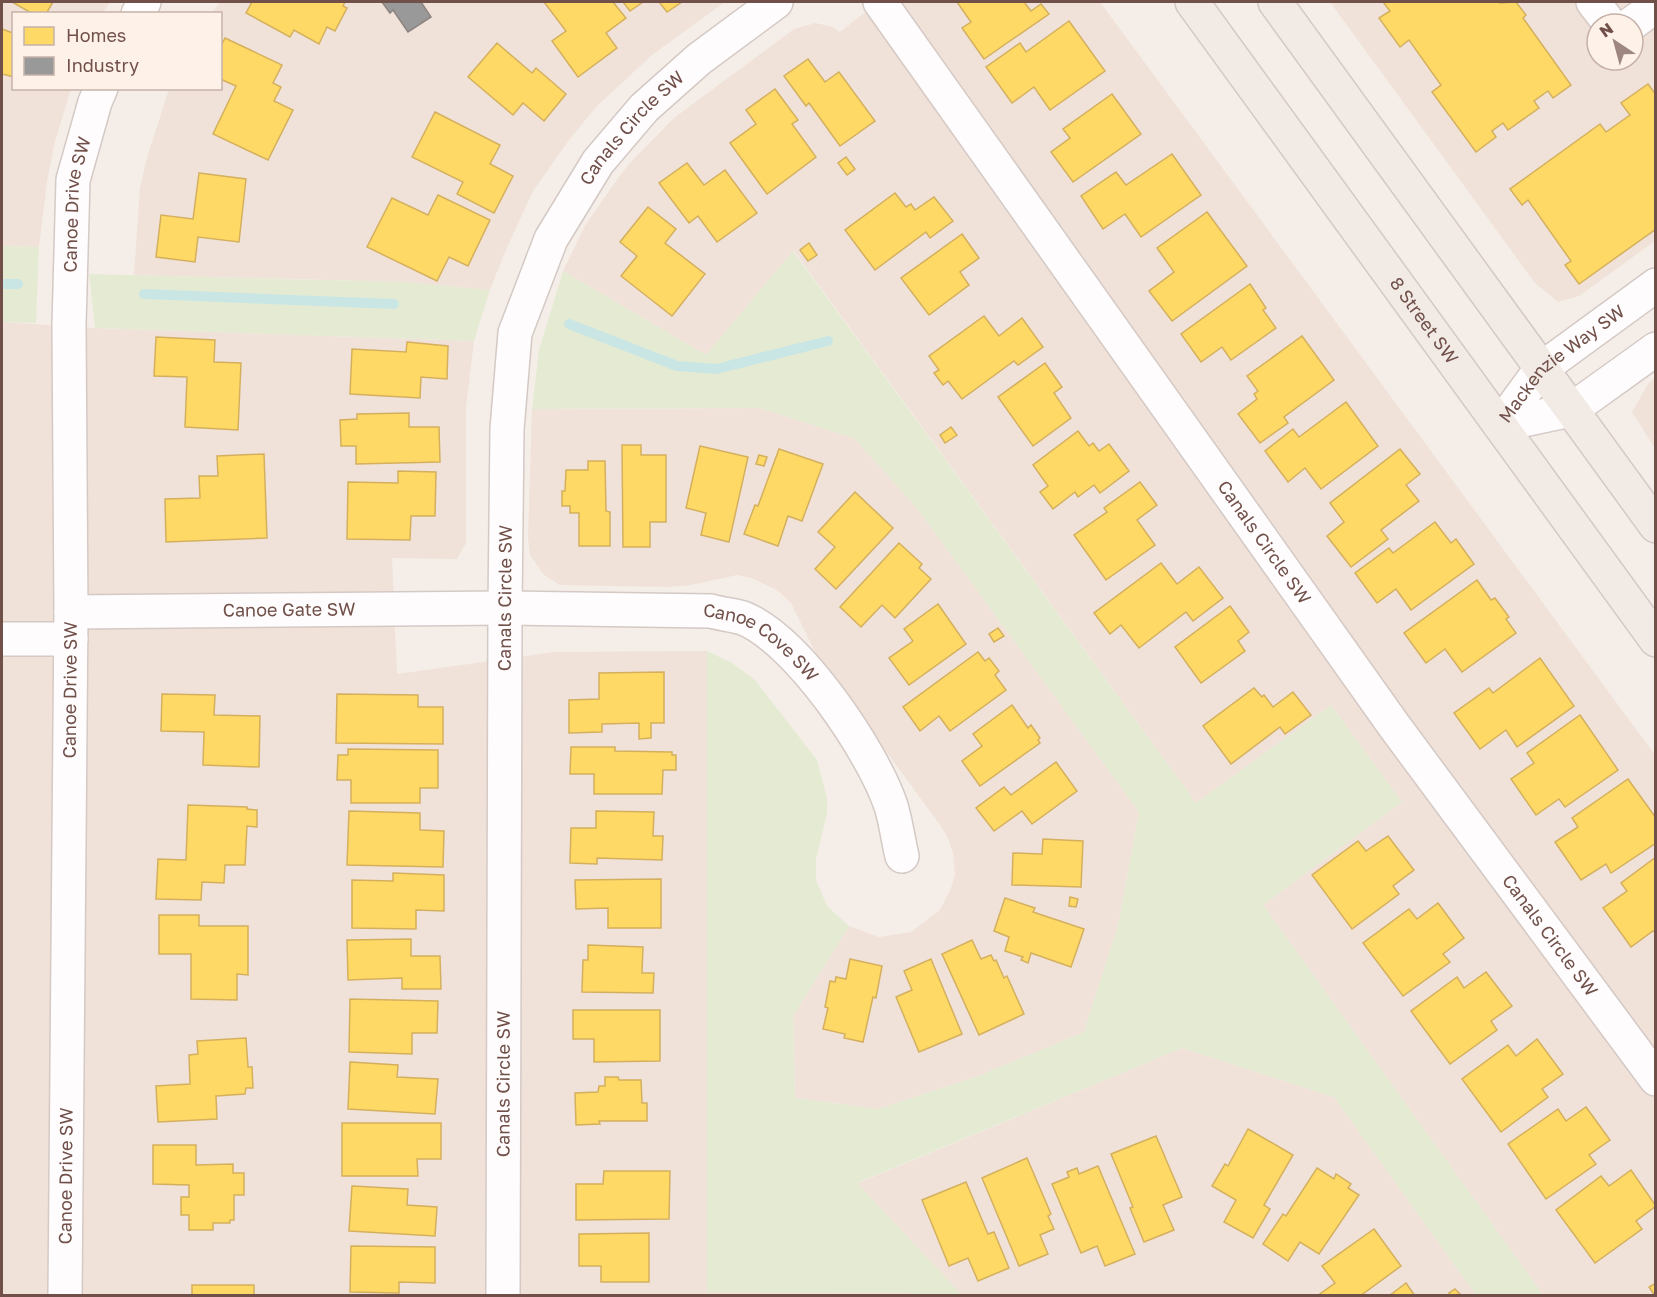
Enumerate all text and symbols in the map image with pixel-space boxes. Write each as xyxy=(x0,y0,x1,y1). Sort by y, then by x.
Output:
legend xyxy=(12,12,222,90)
north arrow xyxy=(1585,12,1645,72)
text: N xyxy=(1595,18,1617,42)
text: Homes xyxy=(66,24,126,46)
text: Industry xyxy=(66,54,139,76)
street label: Canals Circle SW xyxy=(575,66,688,189)
street label: Canoe Drive SW xyxy=(58,134,95,273)
street label: 8 Street SW xyxy=(1386,272,1463,368)
street label: Mackenzie Way SW xyxy=(1493,300,1629,427)
street label: Canals Circle SW xyxy=(1213,476,1316,608)
street label: Canals Circle SW xyxy=(493,525,516,671)
street label: Canoe Gate SW xyxy=(223,597,355,621)
street label: Canoe Cove SW xyxy=(703,599,824,686)
street label: Canoe Drive SW xyxy=(58,621,81,759)
street label: Canals Circle SW xyxy=(1498,870,1603,1000)
street label: Canals Circle SW xyxy=(491,1011,514,1157)
street label: Canoe Drive SW xyxy=(53,1107,77,1245)

